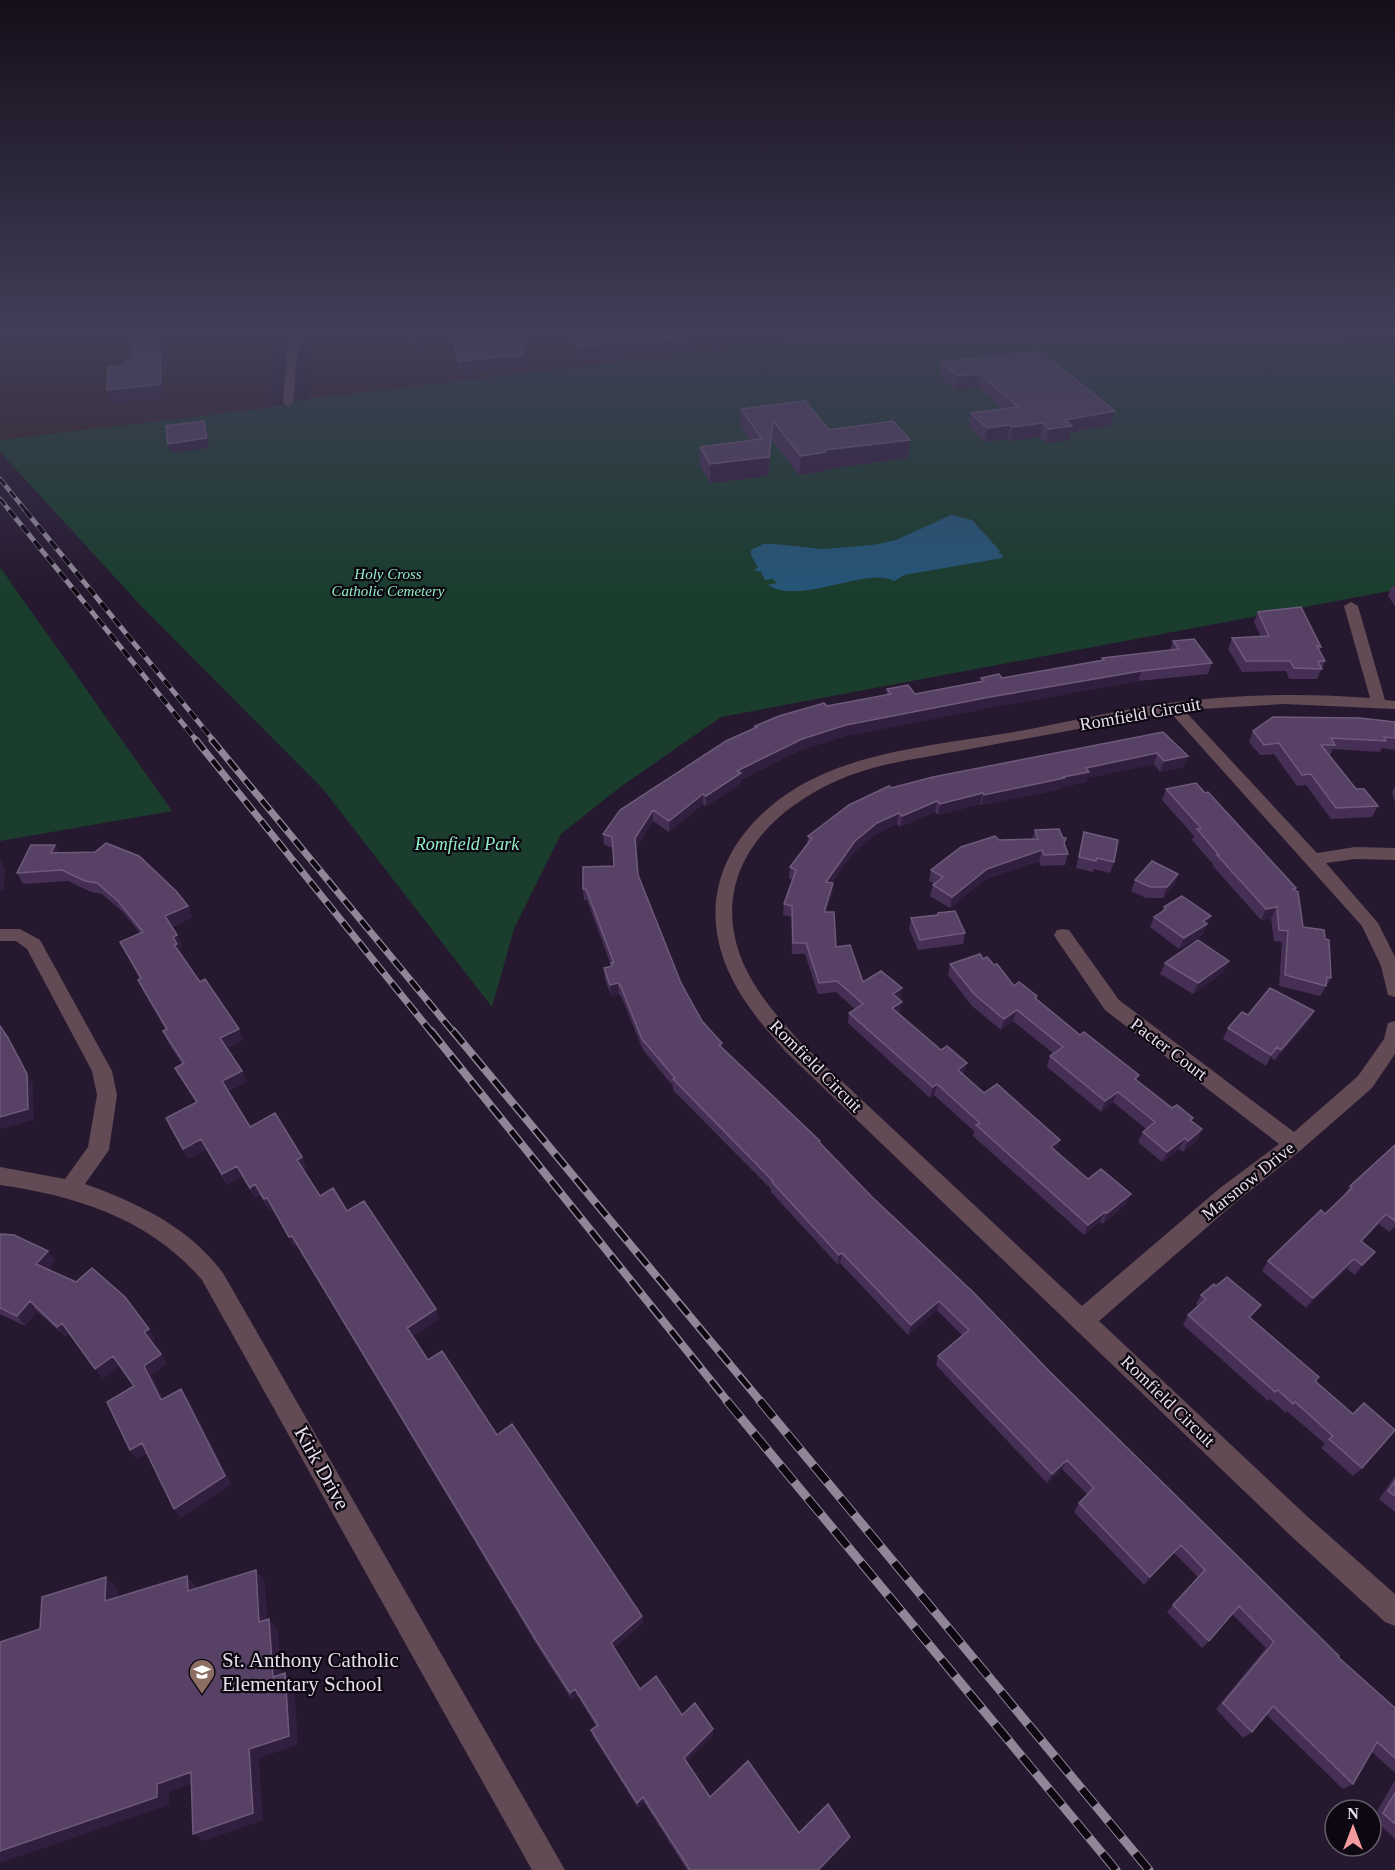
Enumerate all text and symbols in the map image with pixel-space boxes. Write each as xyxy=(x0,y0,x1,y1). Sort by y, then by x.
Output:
park label: Holy Cross Catholic Cemetery xyxy=(332,566,445,599)
street label: Romfield Circuit xyxy=(1078,694,1202,734)
park label: Romfield Park xyxy=(414,834,520,854)
street label: Pacter Court xyxy=(1127,1014,1211,1084)
street label: Romfield Circuit xyxy=(766,1016,866,1116)
street label: Marsnow Drive xyxy=(1198,1138,1298,1224)
street label: Romfield Circuit xyxy=(1117,1351,1219,1451)
street label: Kirk Drive xyxy=(289,1422,355,1514)
place label: St. Anthony Catholic Elementary School xyxy=(222,1648,399,1696)
school or university icon: St. Anthony Catholic Elementary School xyxy=(187,1657,217,1695)
north arrow xyxy=(1323,1798,1383,1858)
text: N xyxy=(1347,1805,1359,1822)

